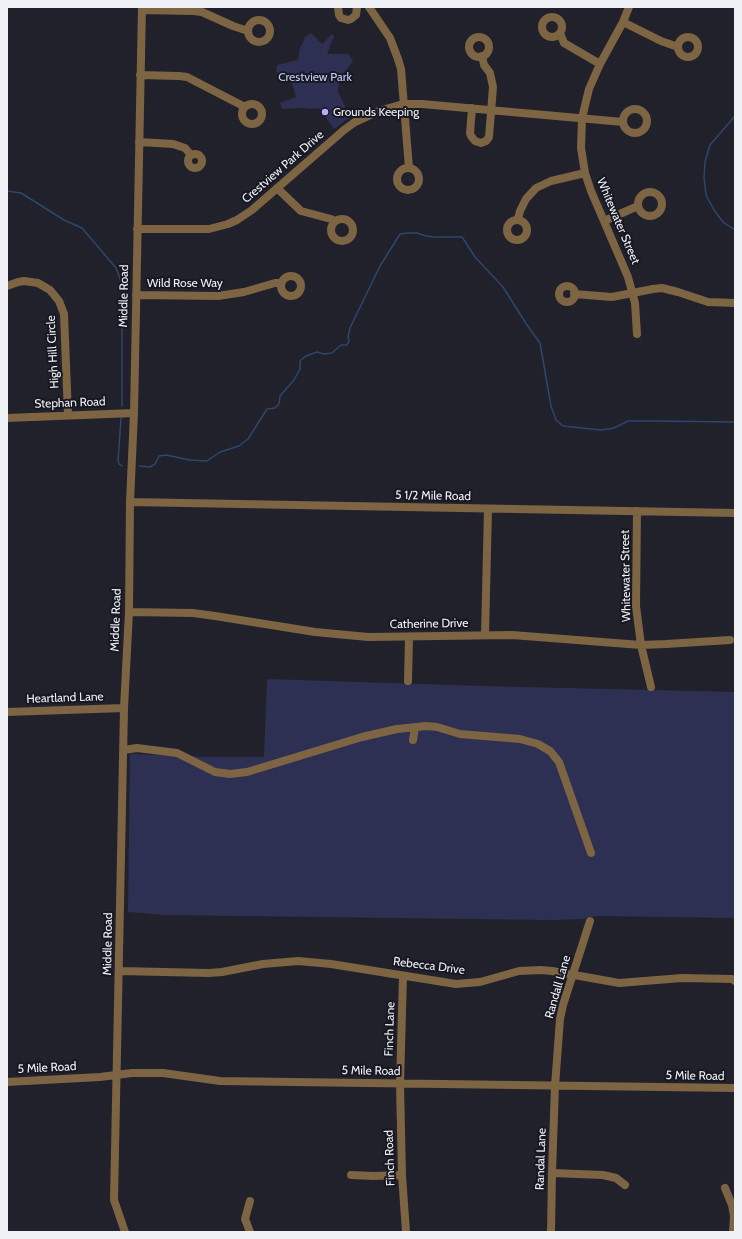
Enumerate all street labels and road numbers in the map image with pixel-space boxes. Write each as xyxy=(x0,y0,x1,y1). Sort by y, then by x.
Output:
street label: Crestview Park Drive xyxy=(239,128,327,206)
street label: Whitewater Street xyxy=(593,176,643,266)
street label: Middle Road xyxy=(116,264,132,328)
street label: Wild Rose Way xyxy=(147,276,223,290)
street label: High Hill Circle xyxy=(44,315,62,389)
street label: Stephan Road xyxy=(34,395,106,411)
street label: 5 1/2 Mile Road xyxy=(395,488,471,504)
street label: Whitewater Street xyxy=(618,530,634,622)
street label: Middle Road xyxy=(108,588,124,652)
street label: Catherine Drive xyxy=(390,616,468,632)
street label: Heartland Lane xyxy=(26,689,104,707)
street label: Middle Road xyxy=(100,912,116,976)
street label: Rebecca Drive xyxy=(392,954,466,978)
street label: Randall Lane xyxy=(542,954,574,1020)
street label: Finch Lane xyxy=(382,1001,398,1057)
street label: 5 Mile Road xyxy=(17,1059,77,1077)
street label: 5 Mile Road xyxy=(341,1063,401,1079)
street label: 5 Mile Road xyxy=(665,1068,725,1084)
street label: Randal Lane xyxy=(533,1128,549,1190)
street label: Finch Road xyxy=(382,1130,398,1186)

